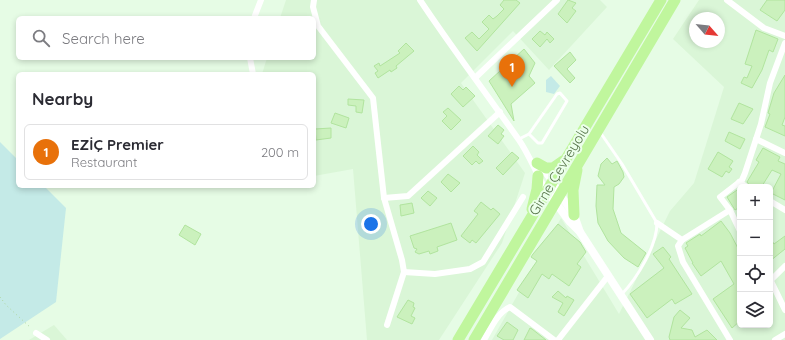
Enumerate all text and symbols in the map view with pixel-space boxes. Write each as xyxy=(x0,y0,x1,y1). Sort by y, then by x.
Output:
north arrow xyxy=(689,12,725,48)
search box xyxy=(16,16,316,60)
icon: search xyxy=(30,27,52,49)
text: Search here xyxy=(62,29,145,48)
pin: 1 xyxy=(499,54,525,87)
text: Nearby xyxy=(32,88,93,109)
street label: Girne Çevreyolu xyxy=(525,121,593,219)
text: EZİÇ Premier xyxy=(71,135,164,154)
text: 1 xyxy=(43,144,49,160)
text: 200 m xyxy=(261,144,299,160)
text: Restaurant xyxy=(71,154,137,170)
map controls xyxy=(737,184,773,328)
button: + xyxy=(737,184,773,220)
your location xyxy=(361,214,381,234)
button: − xyxy=(737,220,773,256)
button: locate xyxy=(737,256,773,292)
button: layers xyxy=(737,292,773,328)

